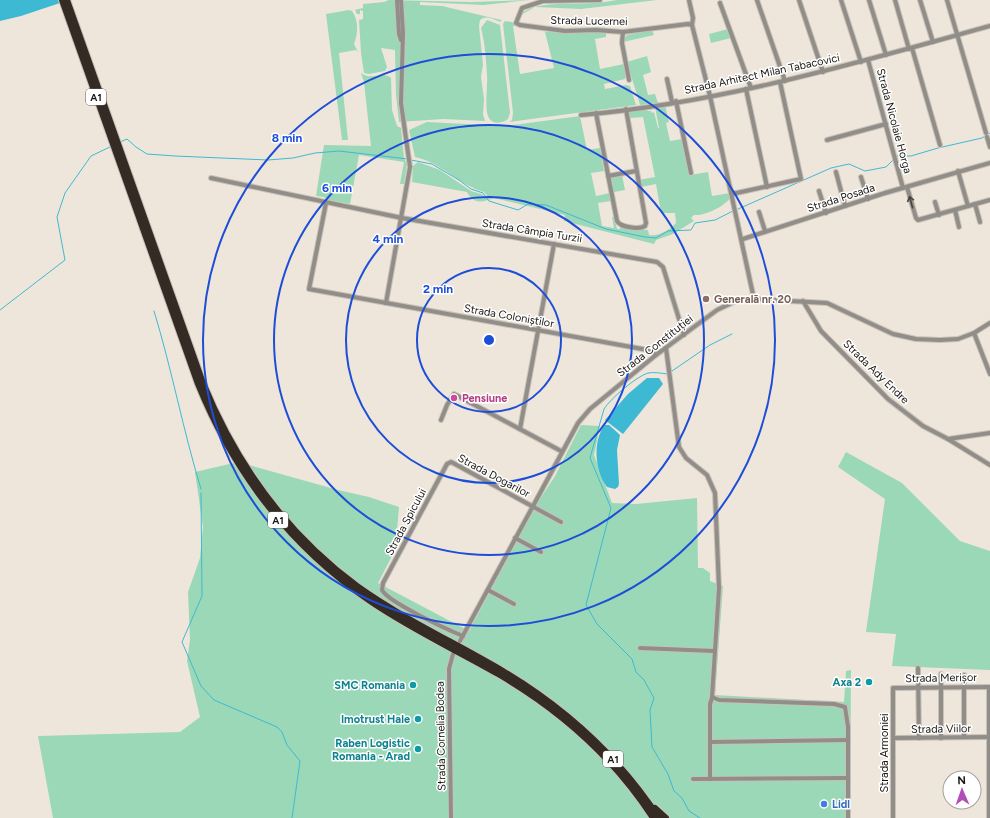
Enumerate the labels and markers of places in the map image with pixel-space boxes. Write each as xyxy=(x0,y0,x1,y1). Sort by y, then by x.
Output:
place label: Generală nr. 20 xyxy=(714,293,791,306)
marker: Generală nr. 20 xyxy=(701,294,711,304)
centre of rings xyxy=(482,333,496,347)
place label: Pensiune xyxy=(462,392,507,405)
marker: Pensiune xyxy=(449,393,459,403)
place label: Axa 2 xyxy=(833,676,861,689)
marker: Axa 2 xyxy=(864,677,874,687)
place label: SMC Romania xyxy=(334,679,405,692)
marker: SMC Romania xyxy=(408,680,418,690)
place label: Imotrust Hale xyxy=(341,713,410,726)
marker: Imotrust Hale xyxy=(413,714,423,724)
place label: Raben Logistic Romania - Arad xyxy=(332,737,410,763)
marker: Raben Logistic Romania - Arad xyxy=(413,744,423,754)
place label: Lidl xyxy=(832,798,850,811)
marker: Lidl xyxy=(819,799,829,809)

